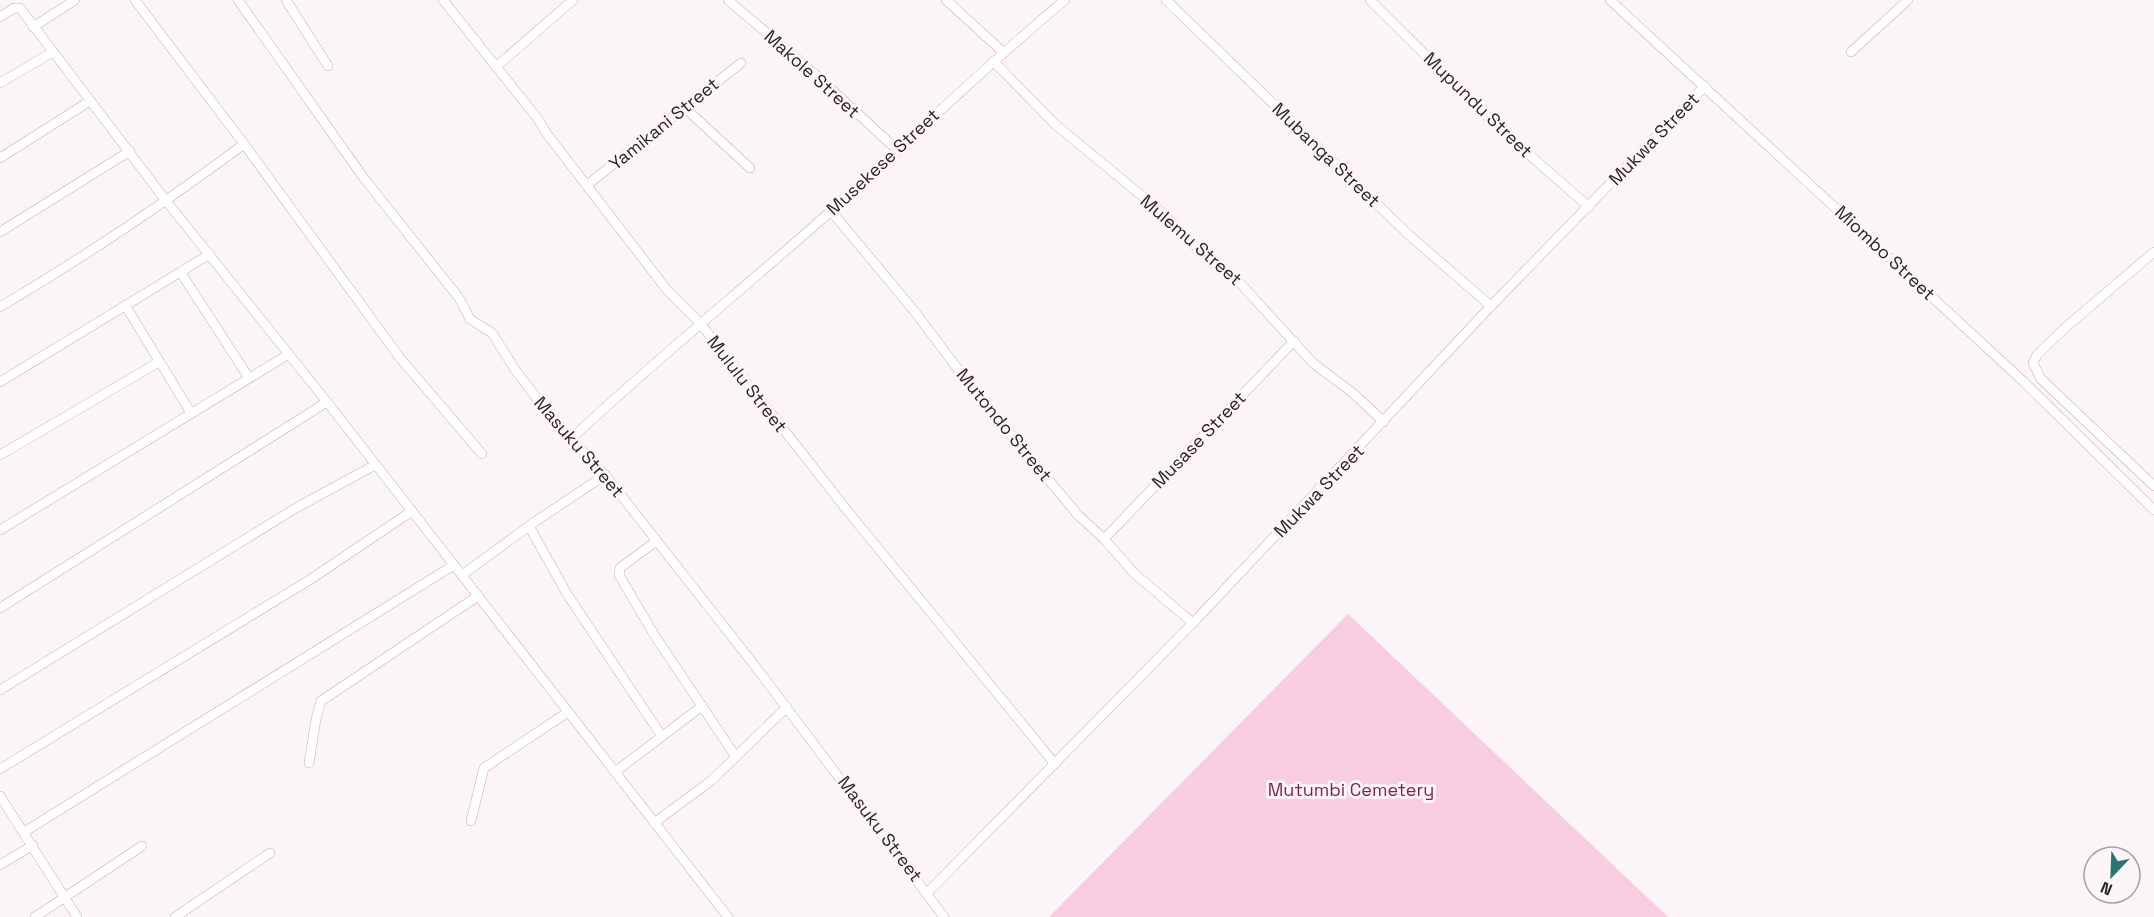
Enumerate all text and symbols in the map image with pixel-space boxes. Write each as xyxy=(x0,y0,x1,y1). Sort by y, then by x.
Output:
street label: Makole Street xyxy=(760,25,865,123)
street label: Mupundu Street xyxy=(1419,47,1538,162)
street label: Yamikani Street xyxy=(604,72,723,175)
street label: Mukwa Street xyxy=(1604,87,1704,190)
street label: Mubanga Street xyxy=(1268,97,1385,212)
street label: Musekese Street xyxy=(821,103,944,220)
street label: Mulemu Street xyxy=(1136,189,1247,290)
street label: Miombo Street xyxy=(1830,200,1940,305)
street label: Mululu Street xyxy=(702,330,792,437)
street label: Mutondo Street xyxy=(952,363,1057,486)
street label: Musase Street xyxy=(1147,386,1251,493)
street label: Masuku Street xyxy=(529,391,630,502)
street label: Mukwa Street xyxy=(1269,439,1369,542)
street label: Masuku Street xyxy=(833,771,928,886)
park label: Mutumbi Cemetery xyxy=(1268,778,1434,801)
north arrow xyxy=(2082,845,2142,905)
text: N xyxy=(2097,877,2115,900)

